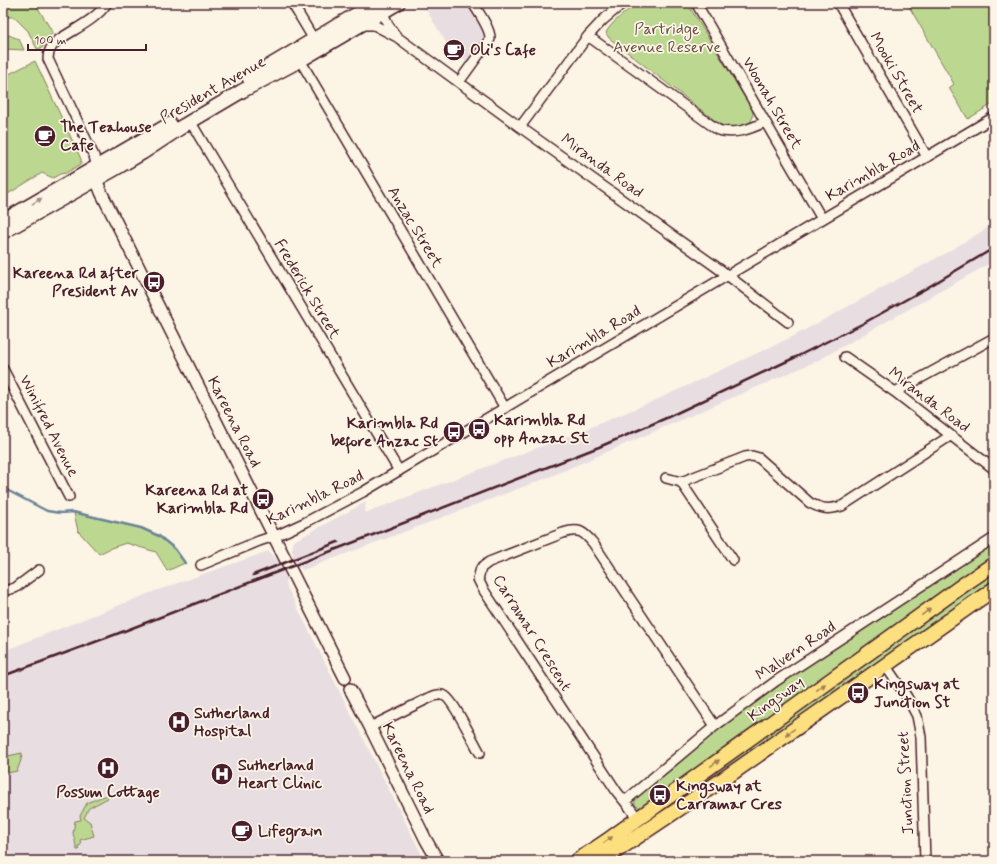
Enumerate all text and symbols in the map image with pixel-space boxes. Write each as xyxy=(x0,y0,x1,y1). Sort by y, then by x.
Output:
park label: Partridge Avenue Reserve xyxy=(613,19,721,58)
scale bar xyxy=(28,26,146,52)
street label: Mooki Street xyxy=(864,29,928,118)
text: 100 m xyxy=(34,33,66,49)
cafe icon: Oli's Cafe xyxy=(441,37,467,63)
place label: Oli's Cafe xyxy=(470,40,536,61)
street label: President Avenue xyxy=(156,51,270,129)
street label: Woonah Street xyxy=(737,53,807,153)
place label: The Teahouse Cafe xyxy=(60,117,152,156)
cafe icon: The Teahouse Cafe xyxy=(32,123,58,149)
street label: Miranda Road xyxy=(556,129,648,203)
street label: Karimbla Road xyxy=(822,135,924,207)
street label: Anzac Street xyxy=(382,182,448,272)
one-way arrow xyxy=(31,198,43,205)
street label: Frederick Street xyxy=(269,235,345,343)
place label: Kareena Rd after President Av xyxy=(13,263,139,302)
bus stop icon: Kareena Rd after President Av xyxy=(141,269,167,295)
street label: Karimbla Road xyxy=(543,301,645,373)
street label: Miranda Road xyxy=(884,362,974,438)
street label: Winifred Avenue xyxy=(14,371,84,481)
street label: Kareena Road xyxy=(202,373,266,471)
place label: Karimbla Rd opp Anzac St xyxy=(494,410,589,449)
place label: Karimbla Rd before Anzac St xyxy=(330,413,438,454)
bus stop icon: Karimbla Rd opp Anzac St xyxy=(466,416,492,442)
bus stop icon: Karimbla Rd before Anzac St xyxy=(441,419,467,445)
street label: Karimbla Road xyxy=(263,465,367,531)
place label: Kareena Rd at Karimbla Rd xyxy=(145,480,248,519)
bus stop icon: Kareena Rd at Karimbla Rd xyxy=(250,486,276,512)
street label: Carramar Crescent xyxy=(488,571,576,695)
one-way arrow xyxy=(921,607,932,616)
street label: Malvern Road xyxy=(752,616,840,686)
street label: Kingsway xyxy=(744,671,809,727)
place label: Kingsway at Junction St xyxy=(874,674,960,713)
bus stop icon: Kingsway at Junction St xyxy=(845,680,871,706)
one-way arrow xyxy=(815,683,826,691)
place label: Sutherland Hospital xyxy=(194,703,270,742)
hospital icon: Sutherland Hospital xyxy=(166,709,192,735)
street label: Kareena Road xyxy=(377,719,439,817)
one-way arrow xyxy=(785,728,796,736)
street label: Junction Street xyxy=(893,731,919,835)
hospital icon: Possum Cottage xyxy=(95,755,121,781)
place label: Sutherland Heart Clinic xyxy=(238,755,323,794)
one-way arrow xyxy=(710,759,720,767)
hospital icon: Sutherland Heart Clinic xyxy=(209,761,235,787)
place label: Kingsway at Carramar Cres xyxy=(676,776,782,815)
place label: Possum Cottage xyxy=(56,782,160,804)
bus stop icon: Kingsway at Carramar Cres xyxy=(647,782,673,808)
cafe icon: Lifegrain xyxy=(229,818,255,844)
place label: Lifegrain xyxy=(258,821,322,844)
one-way arrow xyxy=(603,836,613,844)

